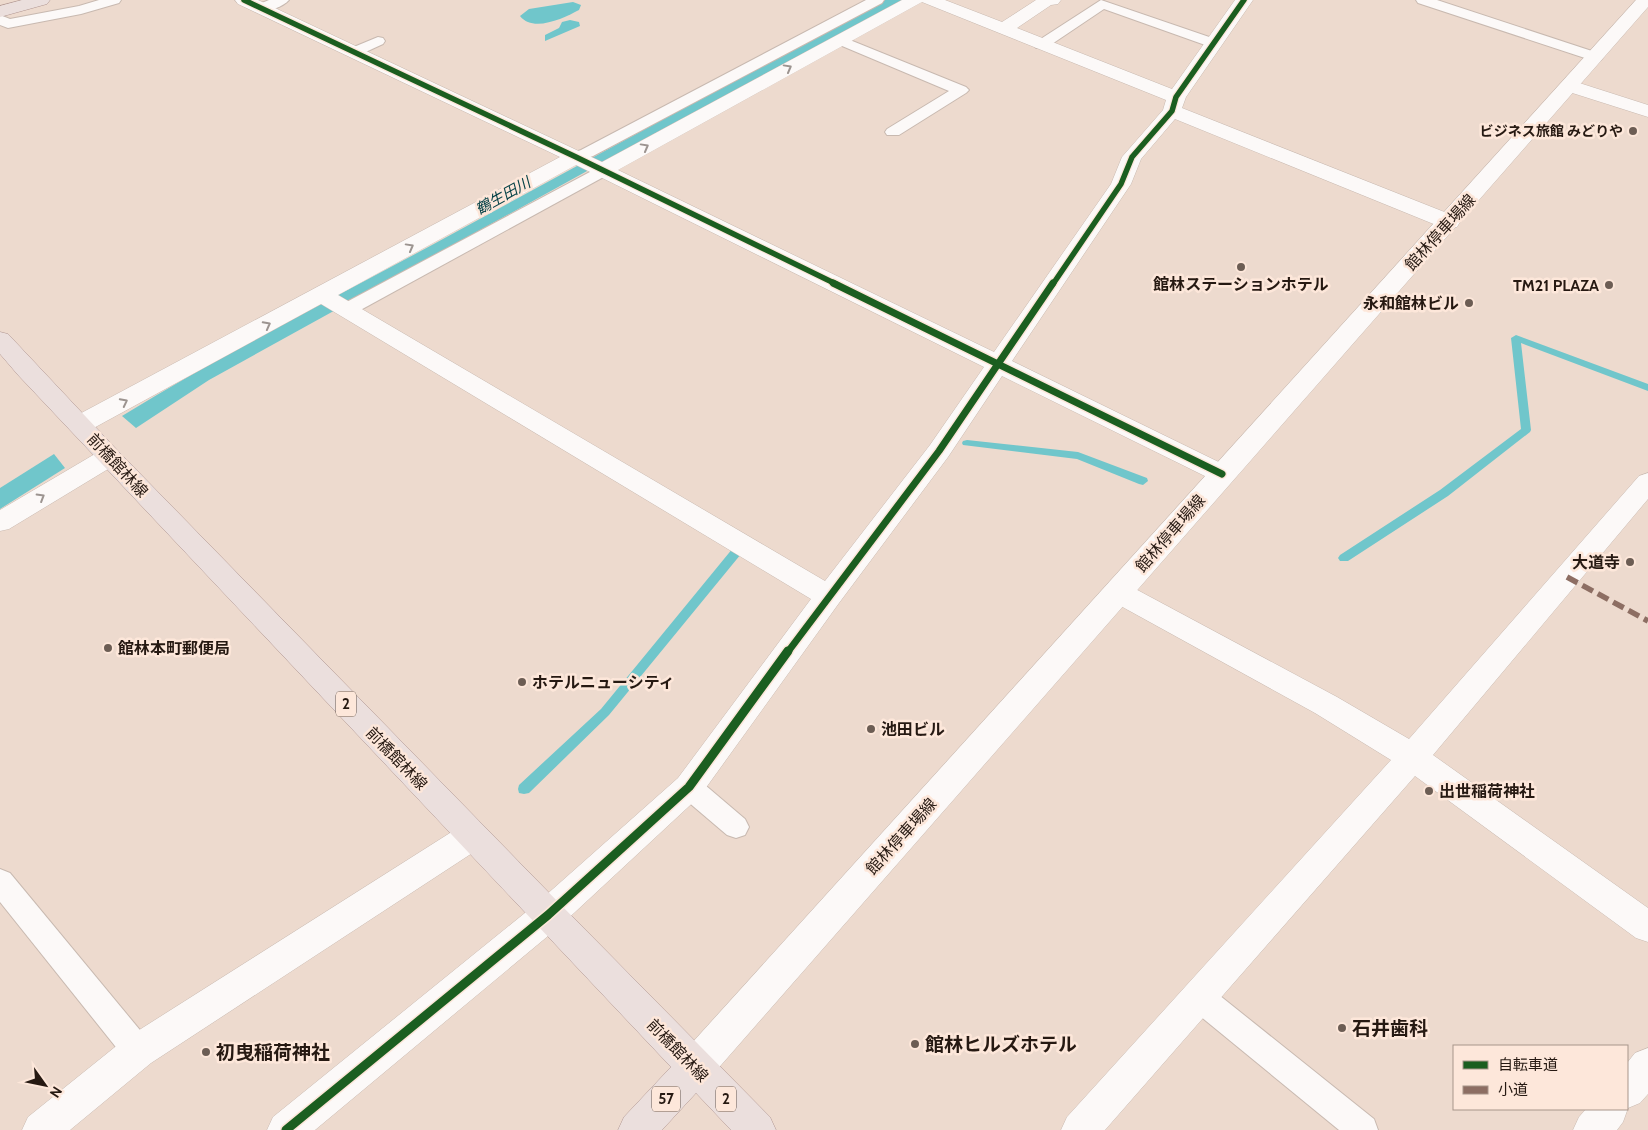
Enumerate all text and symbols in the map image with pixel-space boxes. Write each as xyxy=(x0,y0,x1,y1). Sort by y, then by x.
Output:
one-way arrow xyxy=(782,64,791,74)
place label: ビジネス旅館 みどりや xyxy=(1480,122,1623,140)
marker: ビジネス旅館 みどりや xyxy=(1627,125,1639,137)
one-way arrow xyxy=(640,143,649,153)
water label: 鶴生田川 xyxy=(472,173,535,218)
street label: 館林停車場線 xyxy=(1401,190,1480,274)
one-way arrow xyxy=(405,244,414,254)
marker: 館林ステーションホテル xyxy=(1235,261,1247,273)
place label: 館林ステーションホテル xyxy=(1153,275,1329,294)
place label: TM21 PLAZA xyxy=(1513,276,1599,295)
marker: TM21 PLAZA xyxy=(1603,279,1615,291)
place label: 永和館林ビル xyxy=(1363,294,1459,313)
marker: 永和館林ビル xyxy=(1463,297,1475,309)
one-way arrow xyxy=(262,321,271,331)
one-way arrow xyxy=(119,398,128,408)
street label: 前橋館林線 xyxy=(83,430,152,501)
street label: 館林停車場線 xyxy=(1132,491,1209,576)
one-way arrow xyxy=(36,493,45,503)
place label: 大道寺 xyxy=(1572,553,1620,572)
marker: 大道寺 xyxy=(1624,556,1636,568)
place label: 館林本町郵便局 xyxy=(118,639,230,658)
marker: 館林本町郵便局 xyxy=(102,642,114,654)
place label: ホテルニューシティ xyxy=(532,673,675,692)
marker: ホテルニューシティ xyxy=(516,676,528,688)
road number: 2 xyxy=(336,692,356,716)
place label: 池田ビル xyxy=(881,720,945,739)
street label: 前橋館林線 xyxy=(362,723,431,794)
marker: 池田ビル xyxy=(865,723,877,735)
place label: 出世稲荷神社 xyxy=(1439,782,1535,801)
marker: 出世稲荷神社 xyxy=(1423,785,1435,797)
street label: 館林停車場線 xyxy=(862,794,941,878)
street label: 前橋館林線 xyxy=(643,1015,712,1086)
place label: 石井歯科 xyxy=(1352,1017,1428,1040)
marker: 石井歯科 xyxy=(1336,1022,1348,1034)
place label: 館林ヒルズホテル xyxy=(925,1033,1077,1056)
marker: 館林ヒルズホテル xyxy=(909,1038,921,1050)
place label: 初曳稲荷神社 xyxy=(216,1041,330,1064)
legend xyxy=(1453,1045,1628,1110)
marker: 初曳稲荷神社 xyxy=(200,1046,212,1058)
text: 自転車道 xyxy=(1498,1056,1558,1074)
north arrow xyxy=(20,1060,70,1110)
text: 小道 xyxy=(1498,1081,1528,1099)
text: N xyxy=(46,1083,66,1101)
road number: 57 xyxy=(652,1086,680,1112)
road number: 2 xyxy=(716,1086,736,1112)

